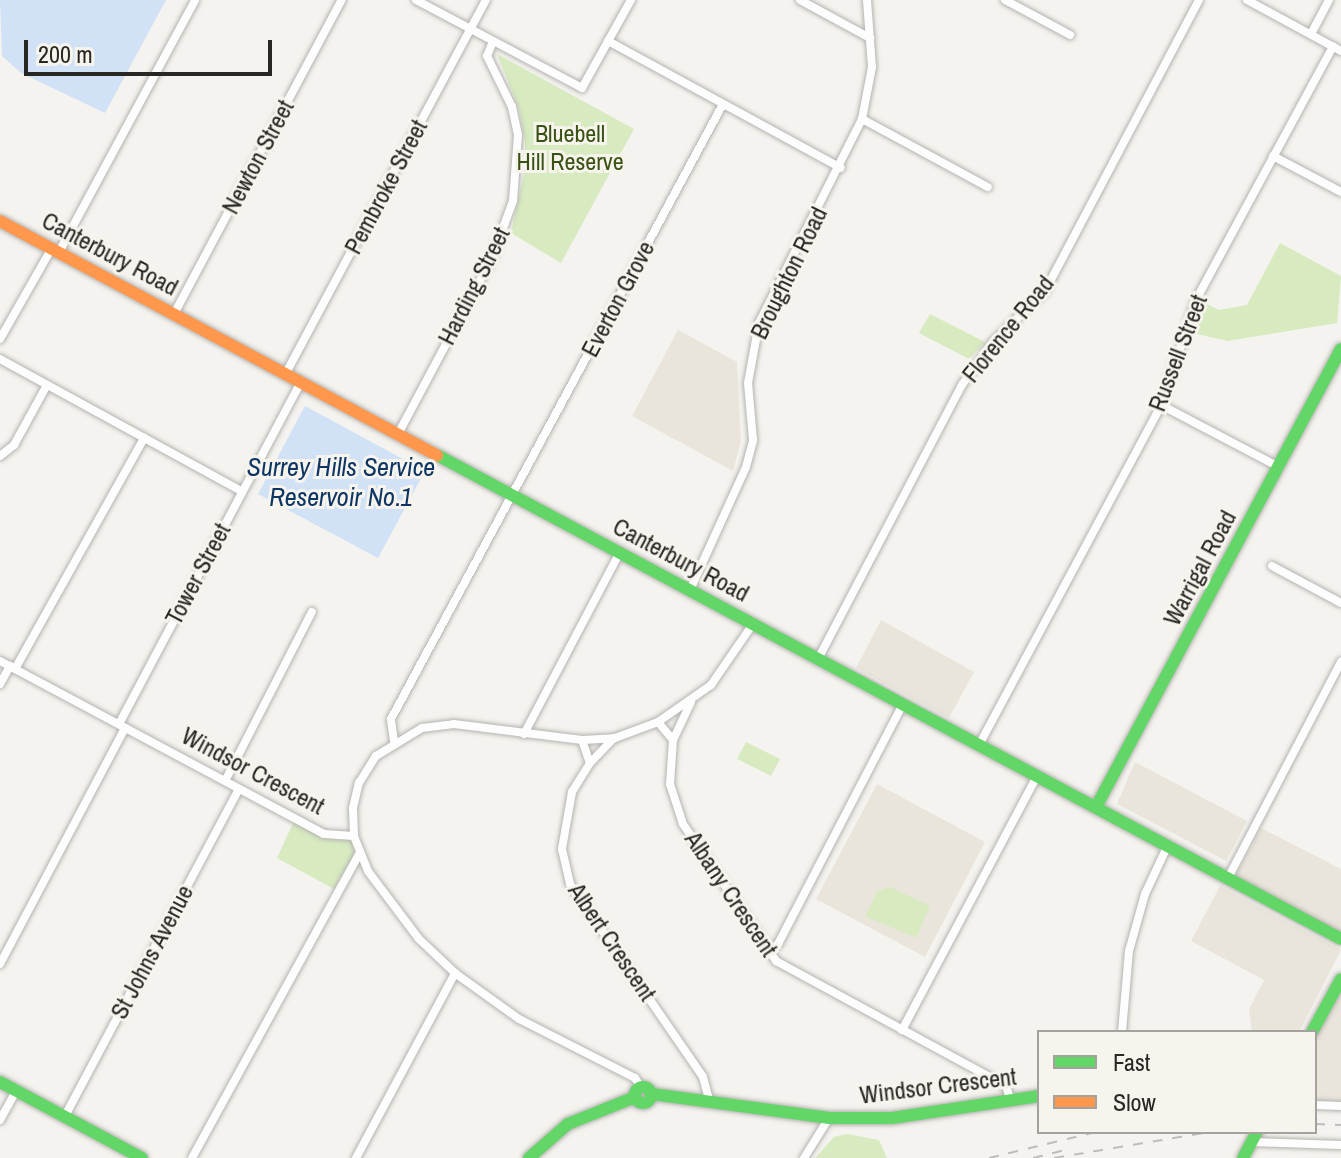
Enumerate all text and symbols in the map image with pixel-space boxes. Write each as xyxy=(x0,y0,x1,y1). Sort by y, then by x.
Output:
scale bar xyxy=(28,24,276,74)
text: 200 m xyxy=(38,38,93,70)
street label: Newton Street xyxy=(216,95,300,219)
street label: Pembroke Street xyxy=(339,115,433,259)
park label: Bluebell Hill Reserve xyxy=(516,120,624,176)
street label: Broughton Road xyxy=(745,202,833,344)
street label: Canterbury Road xyxy=(37,206,183,302)
street label: Harding Street xyxy=(432,222,516,350)
street label: Everton Grove xyxy=(576,236,660,362)
street label: Florence Road xyxy=(956,270,1060,388)
street label: Russell Street xyxy=(1143,291,1213,415)
water label: Surrey Hills Service Reservoir No.1 xyxy=(247,451,435,512)
street label: Warrigal Road xyxy=(1158,506,1242,630)
street label: Canterbury Road xyxy=(608,512,754,608)
street label: Tower Street xyxy=(159,518,237,630)
street label: Windsor Crescent xyxy=(177,721,329,821)
street label: Albany Crescent xyxy=(679,826,783,962)
street label: Albert Crescent xyxy=(562,878,662,1006)
street label: St Johns Avenue xyxy=(104,880,200,1024)
legend xyxy=(1037,1030,1317,1134)
text: Fast xyxy=(1113,1046,1150,1078)
street label: Windsor Crescent xyxy=(858,1062,1018,1110)
text: Slow xyxy=(1113,1086,1156,1118)

